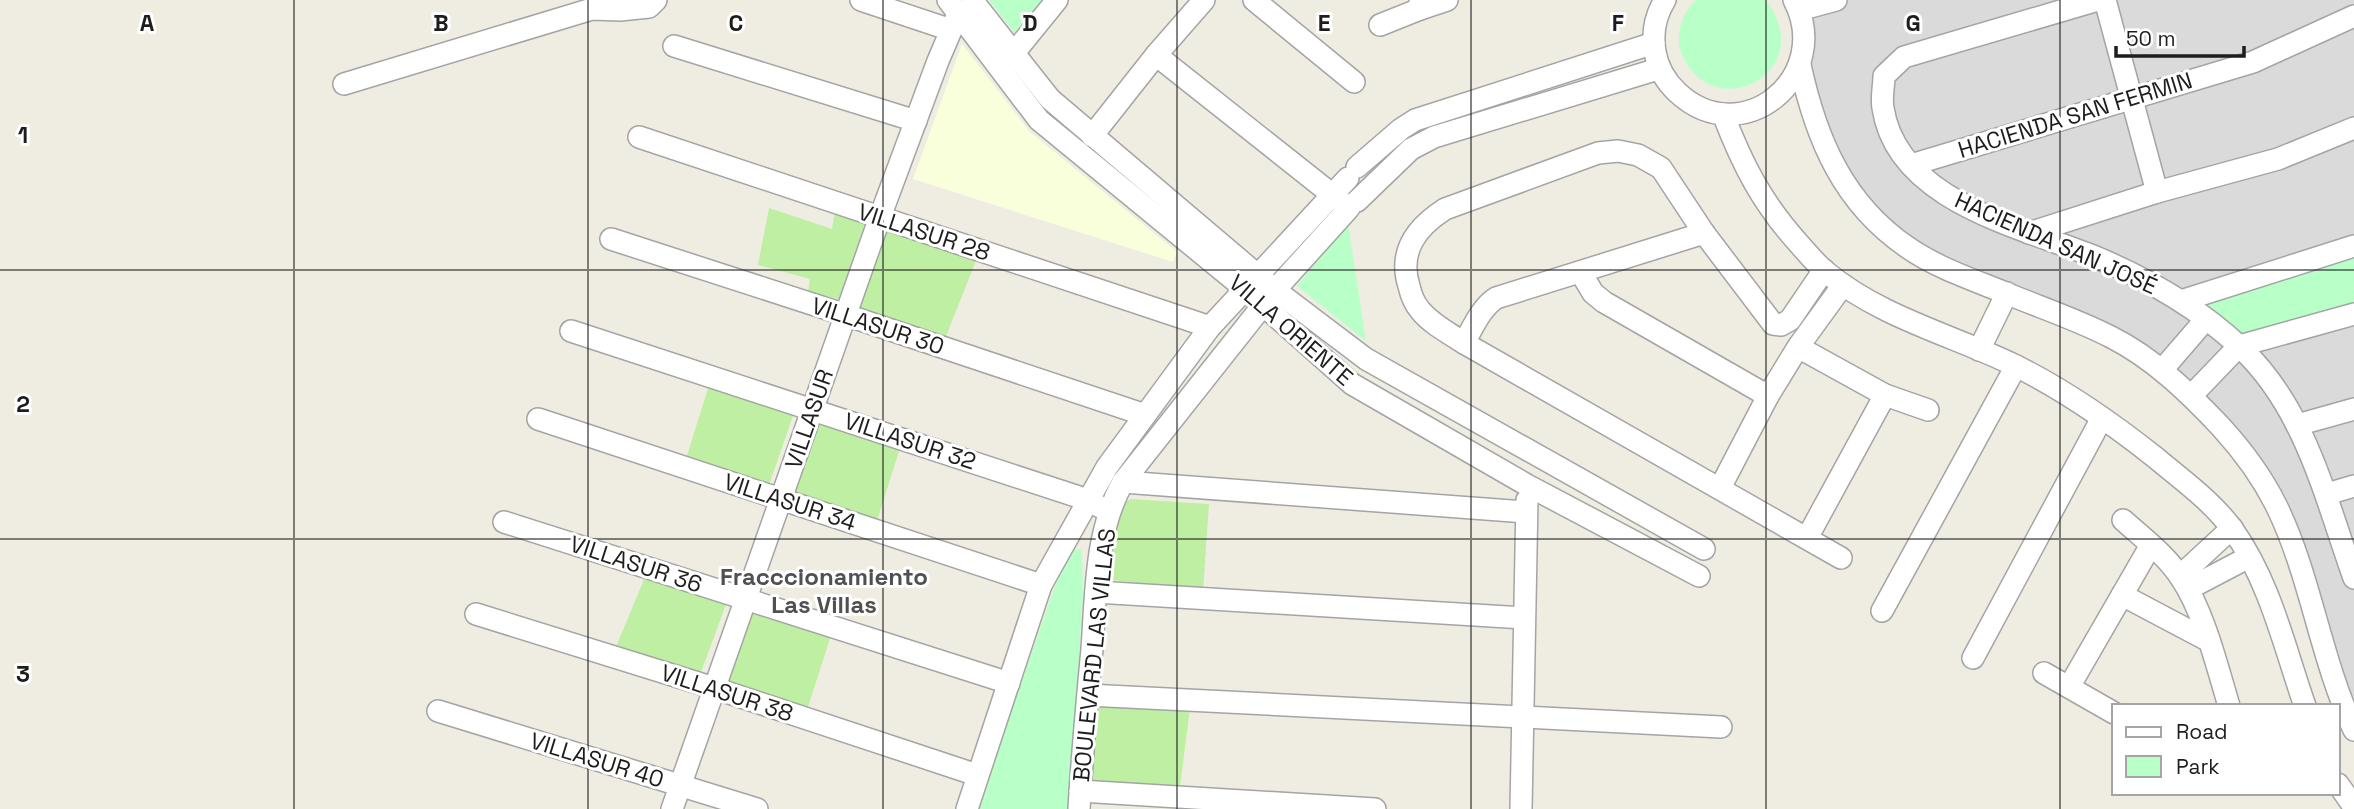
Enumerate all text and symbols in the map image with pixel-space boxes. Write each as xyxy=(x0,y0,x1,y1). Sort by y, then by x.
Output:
text: A xyxy=(140,8,155,38)
text: B xyxy=(433,8,449,38)
text: C xyxy=(729,8,743,38)
text: D xyxy=(1022,8,1038,38)
text: E xyxy=(1318,8,1330,38)
text: F xyxy=(1612,8,1624,38)
text: G xyxy=(1905,8,1921,38)
scale bar xyxy=(2116,14,2244,58)
text: 50 m xyxy=(2126,25,2176,52)
street label: HACIENDA SAN FERMIN xyxy=(1954,65,2196,165)
text: 1 xyxy=(18,120,28,150)
street label: HACIENDA SAN JOSÉ xyxy=(1950,185,2162,301)
street label: VILLASUR 28 xyxy=(854,196,994,268)
street label: VILLA ORIENTE xyxy=(1223,268,1359,392)
street label: VILLASUR 30 xyxy=(808,290,948,362)
street label: VILLASUR xyxy=(778,365,840,473)
text: 2 xyxy=(16,389,30,419)
street label: VILLASUR 32 xyxy=(840,406,980,476)
street label: VILLASUR 34 xyxy=(720,466,860,538)
street label: BOULEVARD LAS VILLAS xyxy=(1066,527,1122,783)
street label: VILLASUR 36 xyxy=(566,529,706,599)
district label: Fracccionamiento Las Villas xyxy=(720,561,928,620)
street label: VILLASUR 38 xyxy=(657,657,797,729)
text: 3 xyxy=(16,659,30,689)
legend xyxy=(2112,704,2340,795)
text: Road xyxy=(2176,718,2228,745)
street label: VILLASUR 40 xyxy=(526,725,668,795)
text: Park xyxy=(2176,753,2220,780)

